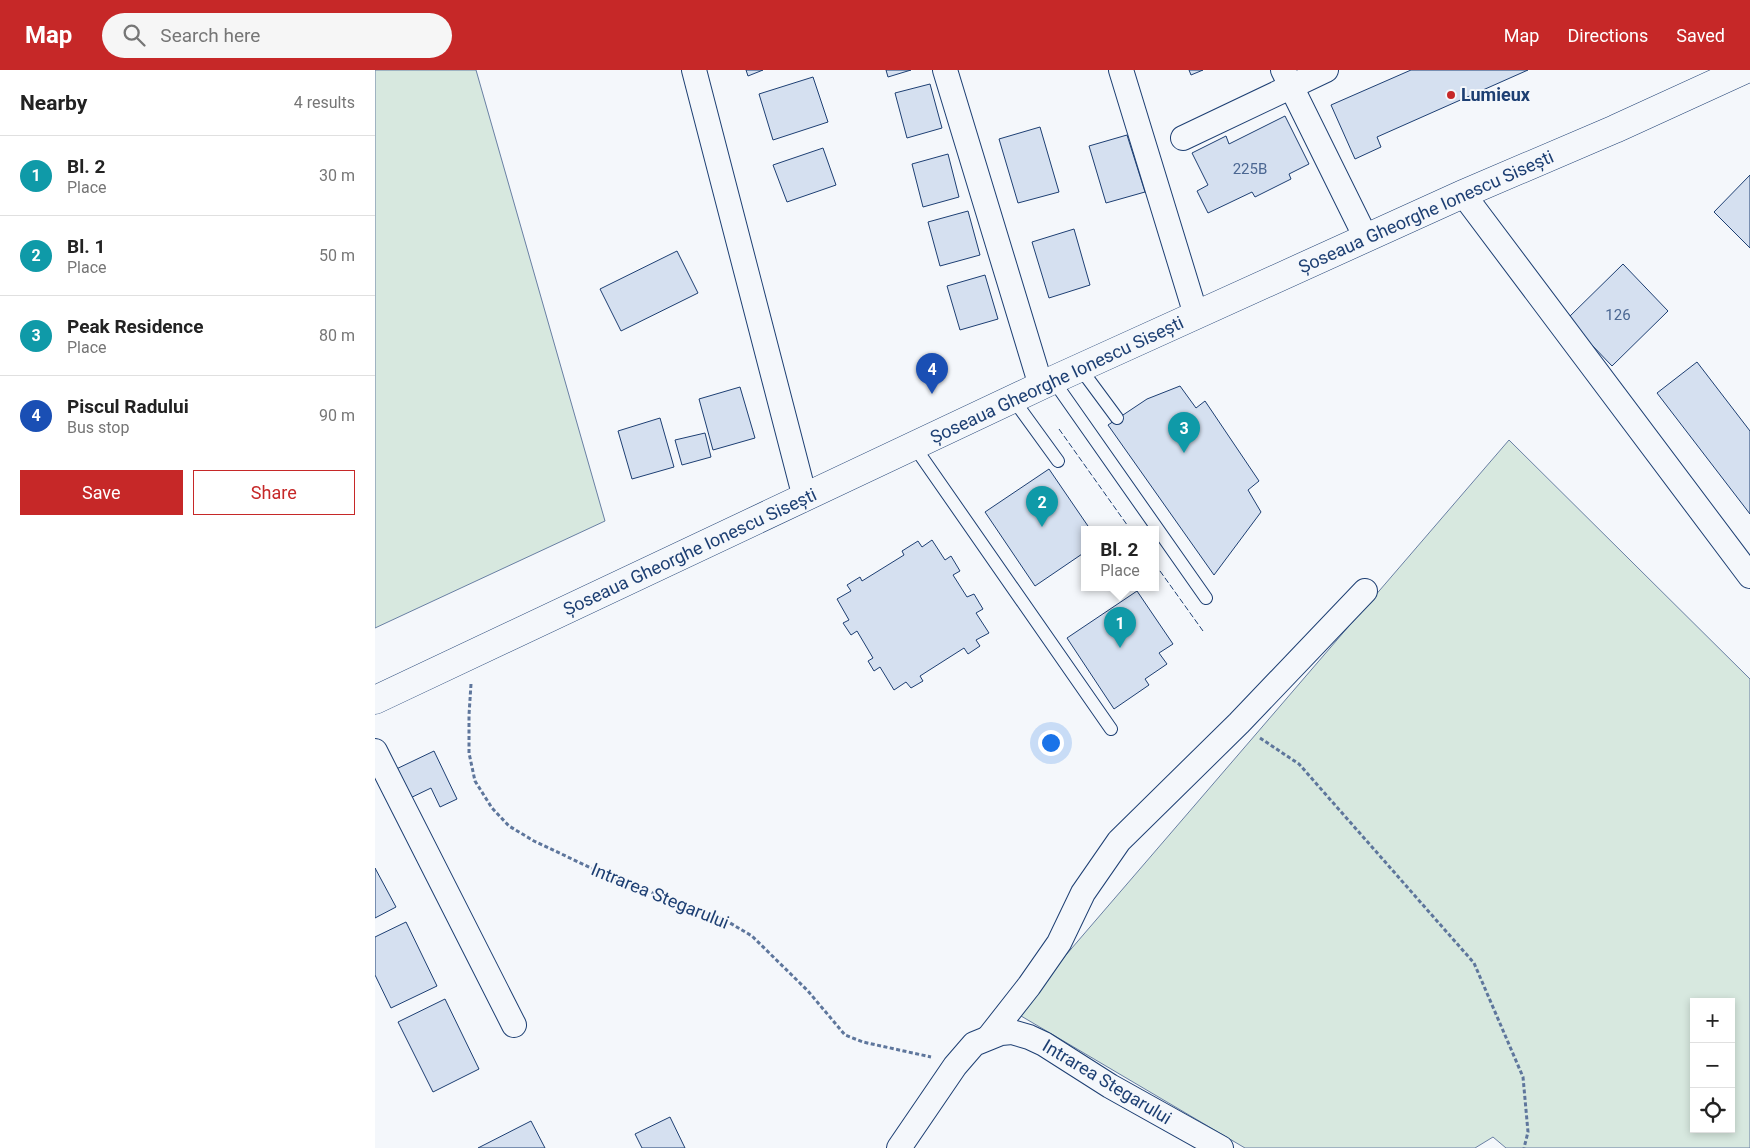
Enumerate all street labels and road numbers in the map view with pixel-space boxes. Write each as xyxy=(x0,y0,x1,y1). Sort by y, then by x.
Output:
street label: Șoseaua Gheorghe Ionescu Sisești xyxy=(1295,146,1557,278)
street label: Șoseaua Gheorghe Ionescu Sisești xyxy=(927,312,1187,448)
street label: Șoseaua Gheorghe Ionescu Sisești xyxy=(560,484,820,620)
street label: Intrarea Stegarului xyxy=(588,858,732,933)
street label: Intrarea Stegarului xyxy=(1039,1035,1176,1128)

